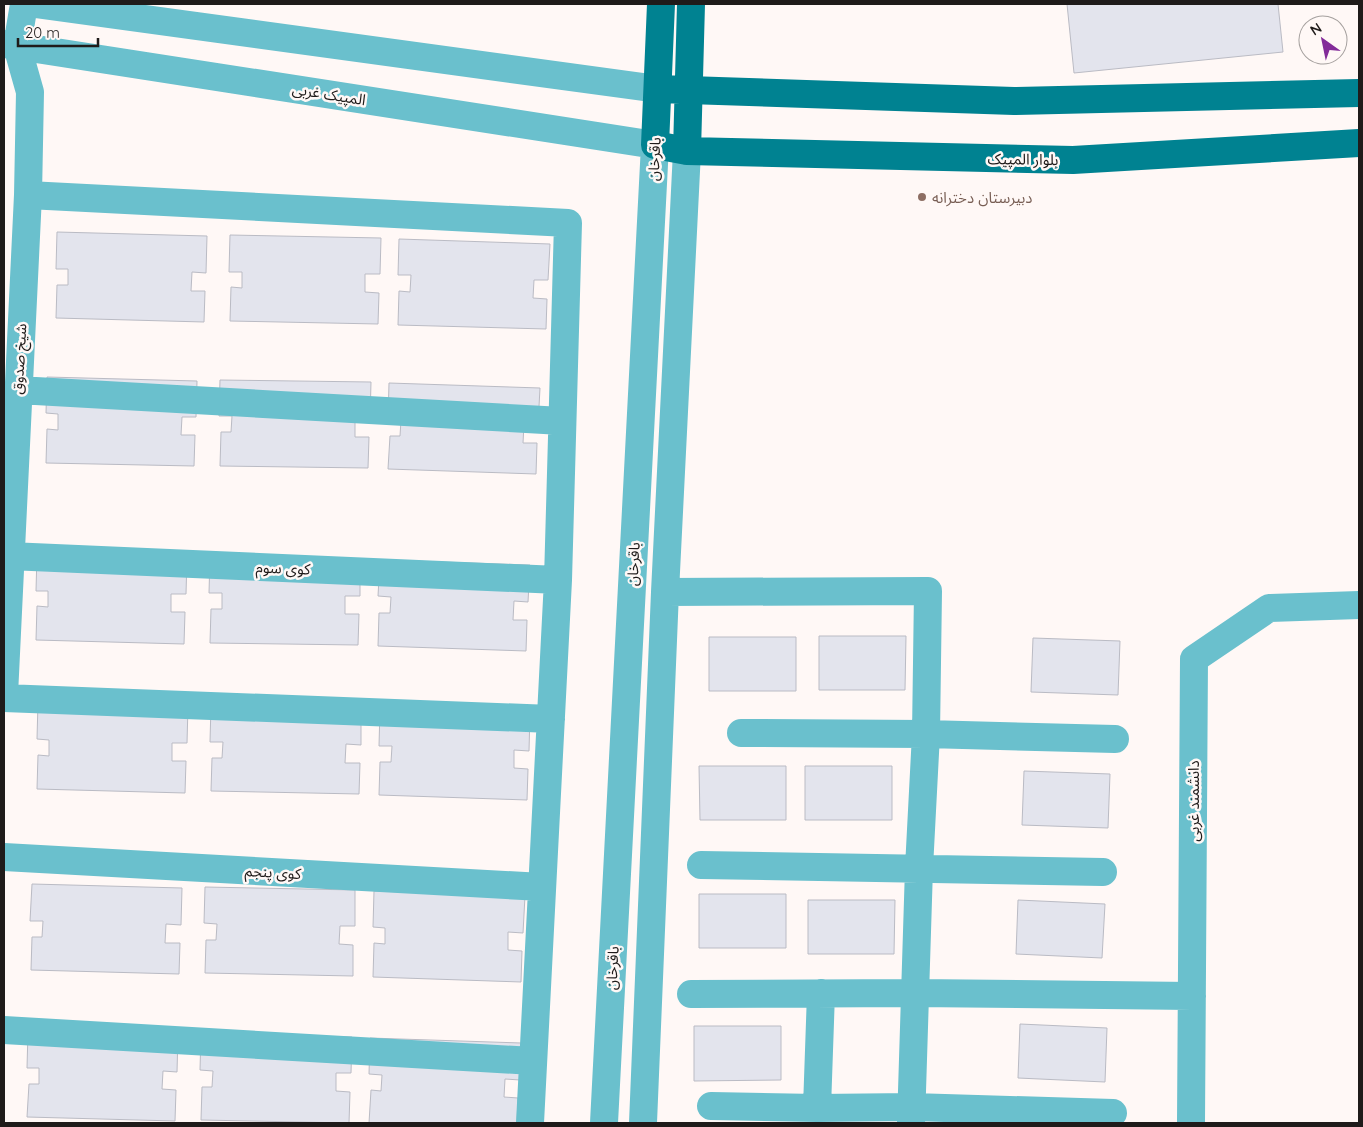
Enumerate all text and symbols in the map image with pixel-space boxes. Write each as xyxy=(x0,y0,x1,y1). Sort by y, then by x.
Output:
scale bar xyxy=(18,15,98,47)
north arrow xyxy=(1298,15,1348,65)
text: N xyxy=(1307,19,1325,39)
text: 20 m xyxy=(25,23,60,42)
street label: المپیک غربی xyxy=(291,79,367,110)
street label: باقرخان xyxy=(643,137,665,181)
street label: بلوار المپیک xyxy=(987,149,1059,170)
place label: دبیرستان دخترانه xyxy=(932,188,1032,207)
marker: دبیرستان دخترانه xyxy=(916,191,928,203)
street label: شیخ صدوق xyxy=(8,323,33,395)
street label: باقرخان xyxy=(622,542,644,586)
street label: کوی سوم xyxy=(255,558,312,580)
street label: دانشمند غربی xyxy=(1184,760,1203,842)
street label: کوی پنجم xyxy=(244,861,302,885)
street label: باقرخان xyxy=(601,946,623,990)

